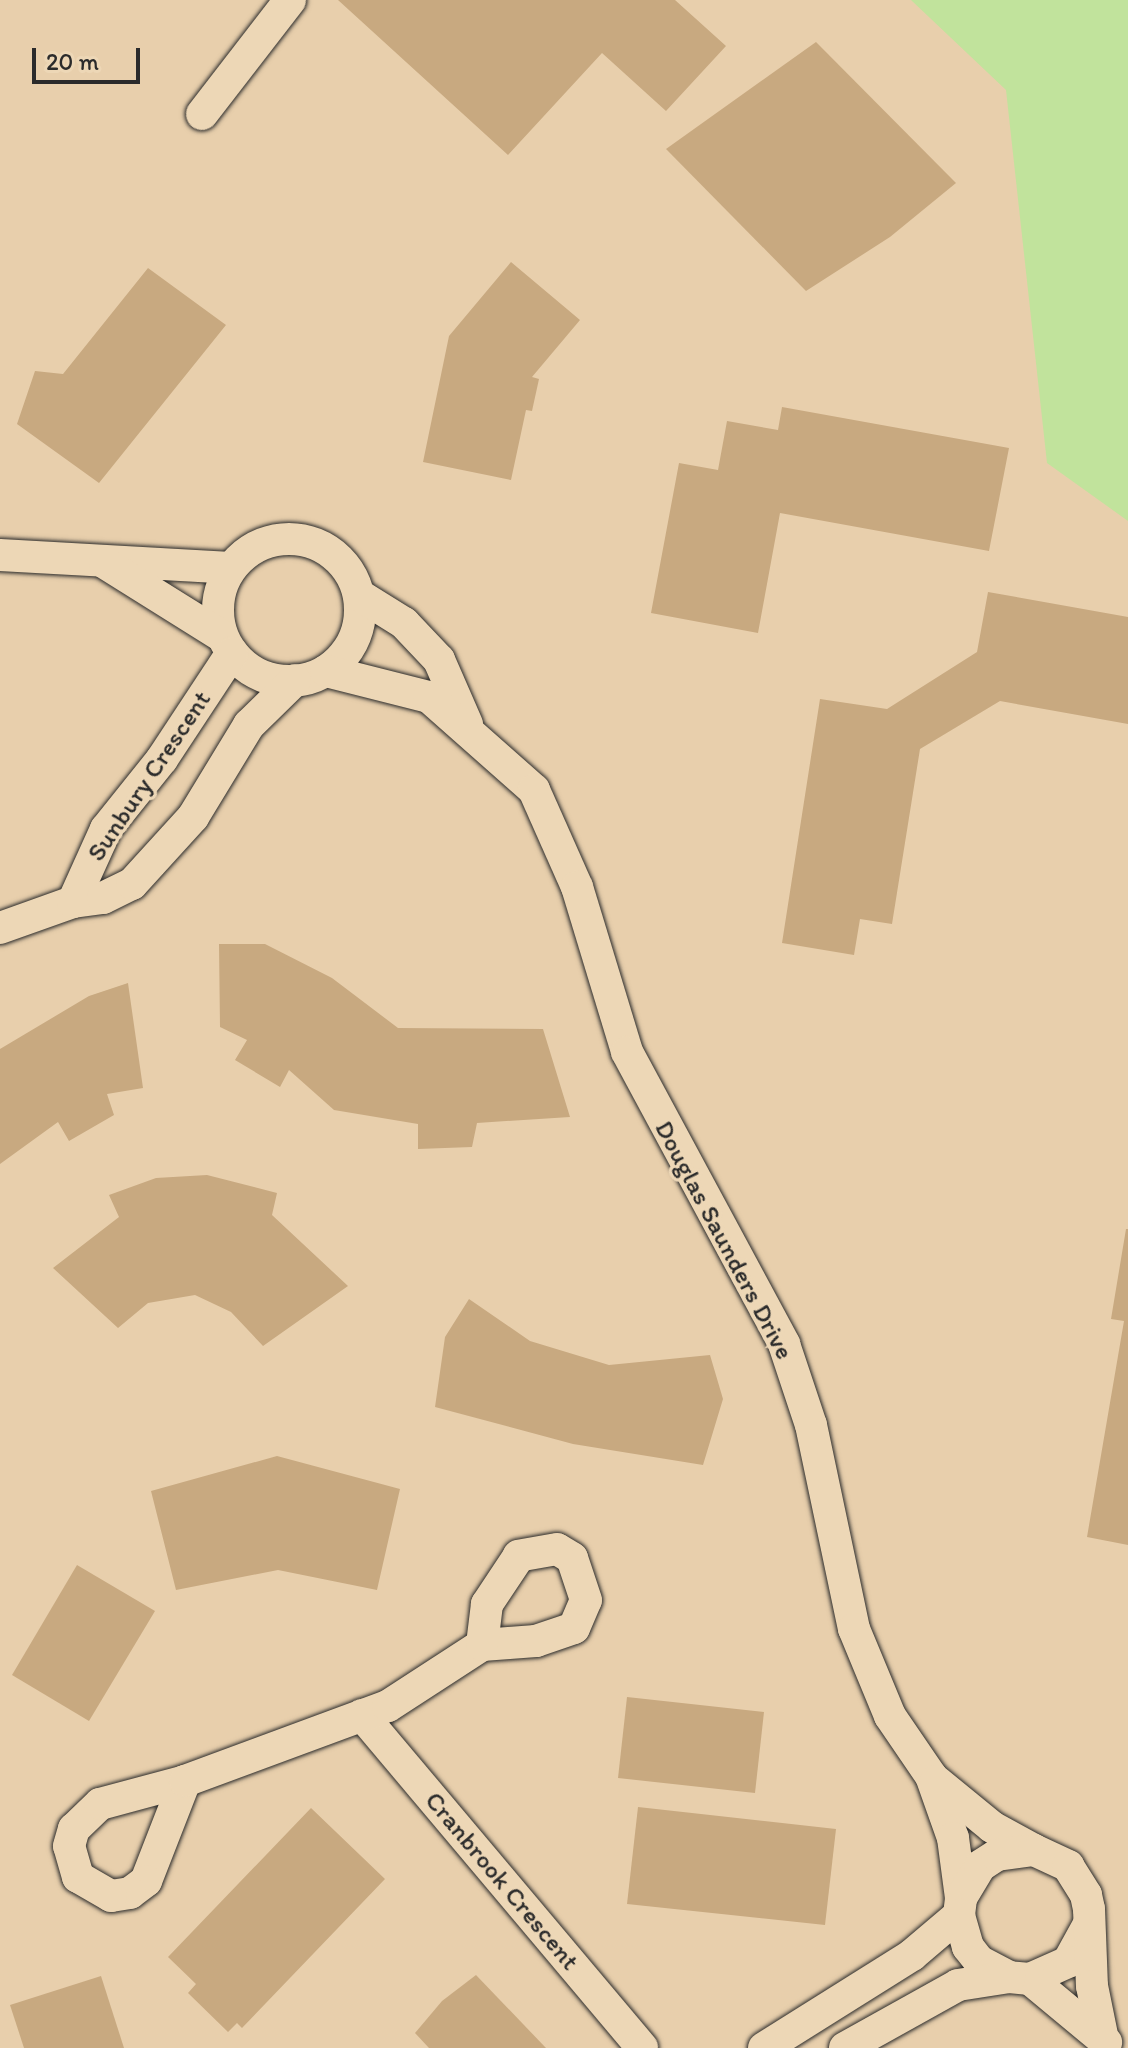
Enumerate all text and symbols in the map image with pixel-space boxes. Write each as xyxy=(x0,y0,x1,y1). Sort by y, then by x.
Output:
scale bar xyxy=(36,32,144,82)
text: 20 m xyxy=(46,47,99,76)
street label: Sunbury Crescent xyxy=(80,685,218,867)
street label: Douglas Saunders Drive xyxy=(648,1115,800,1365)
street label: Cranbrook Crescent xyxy=(418,1785,586,1977)

